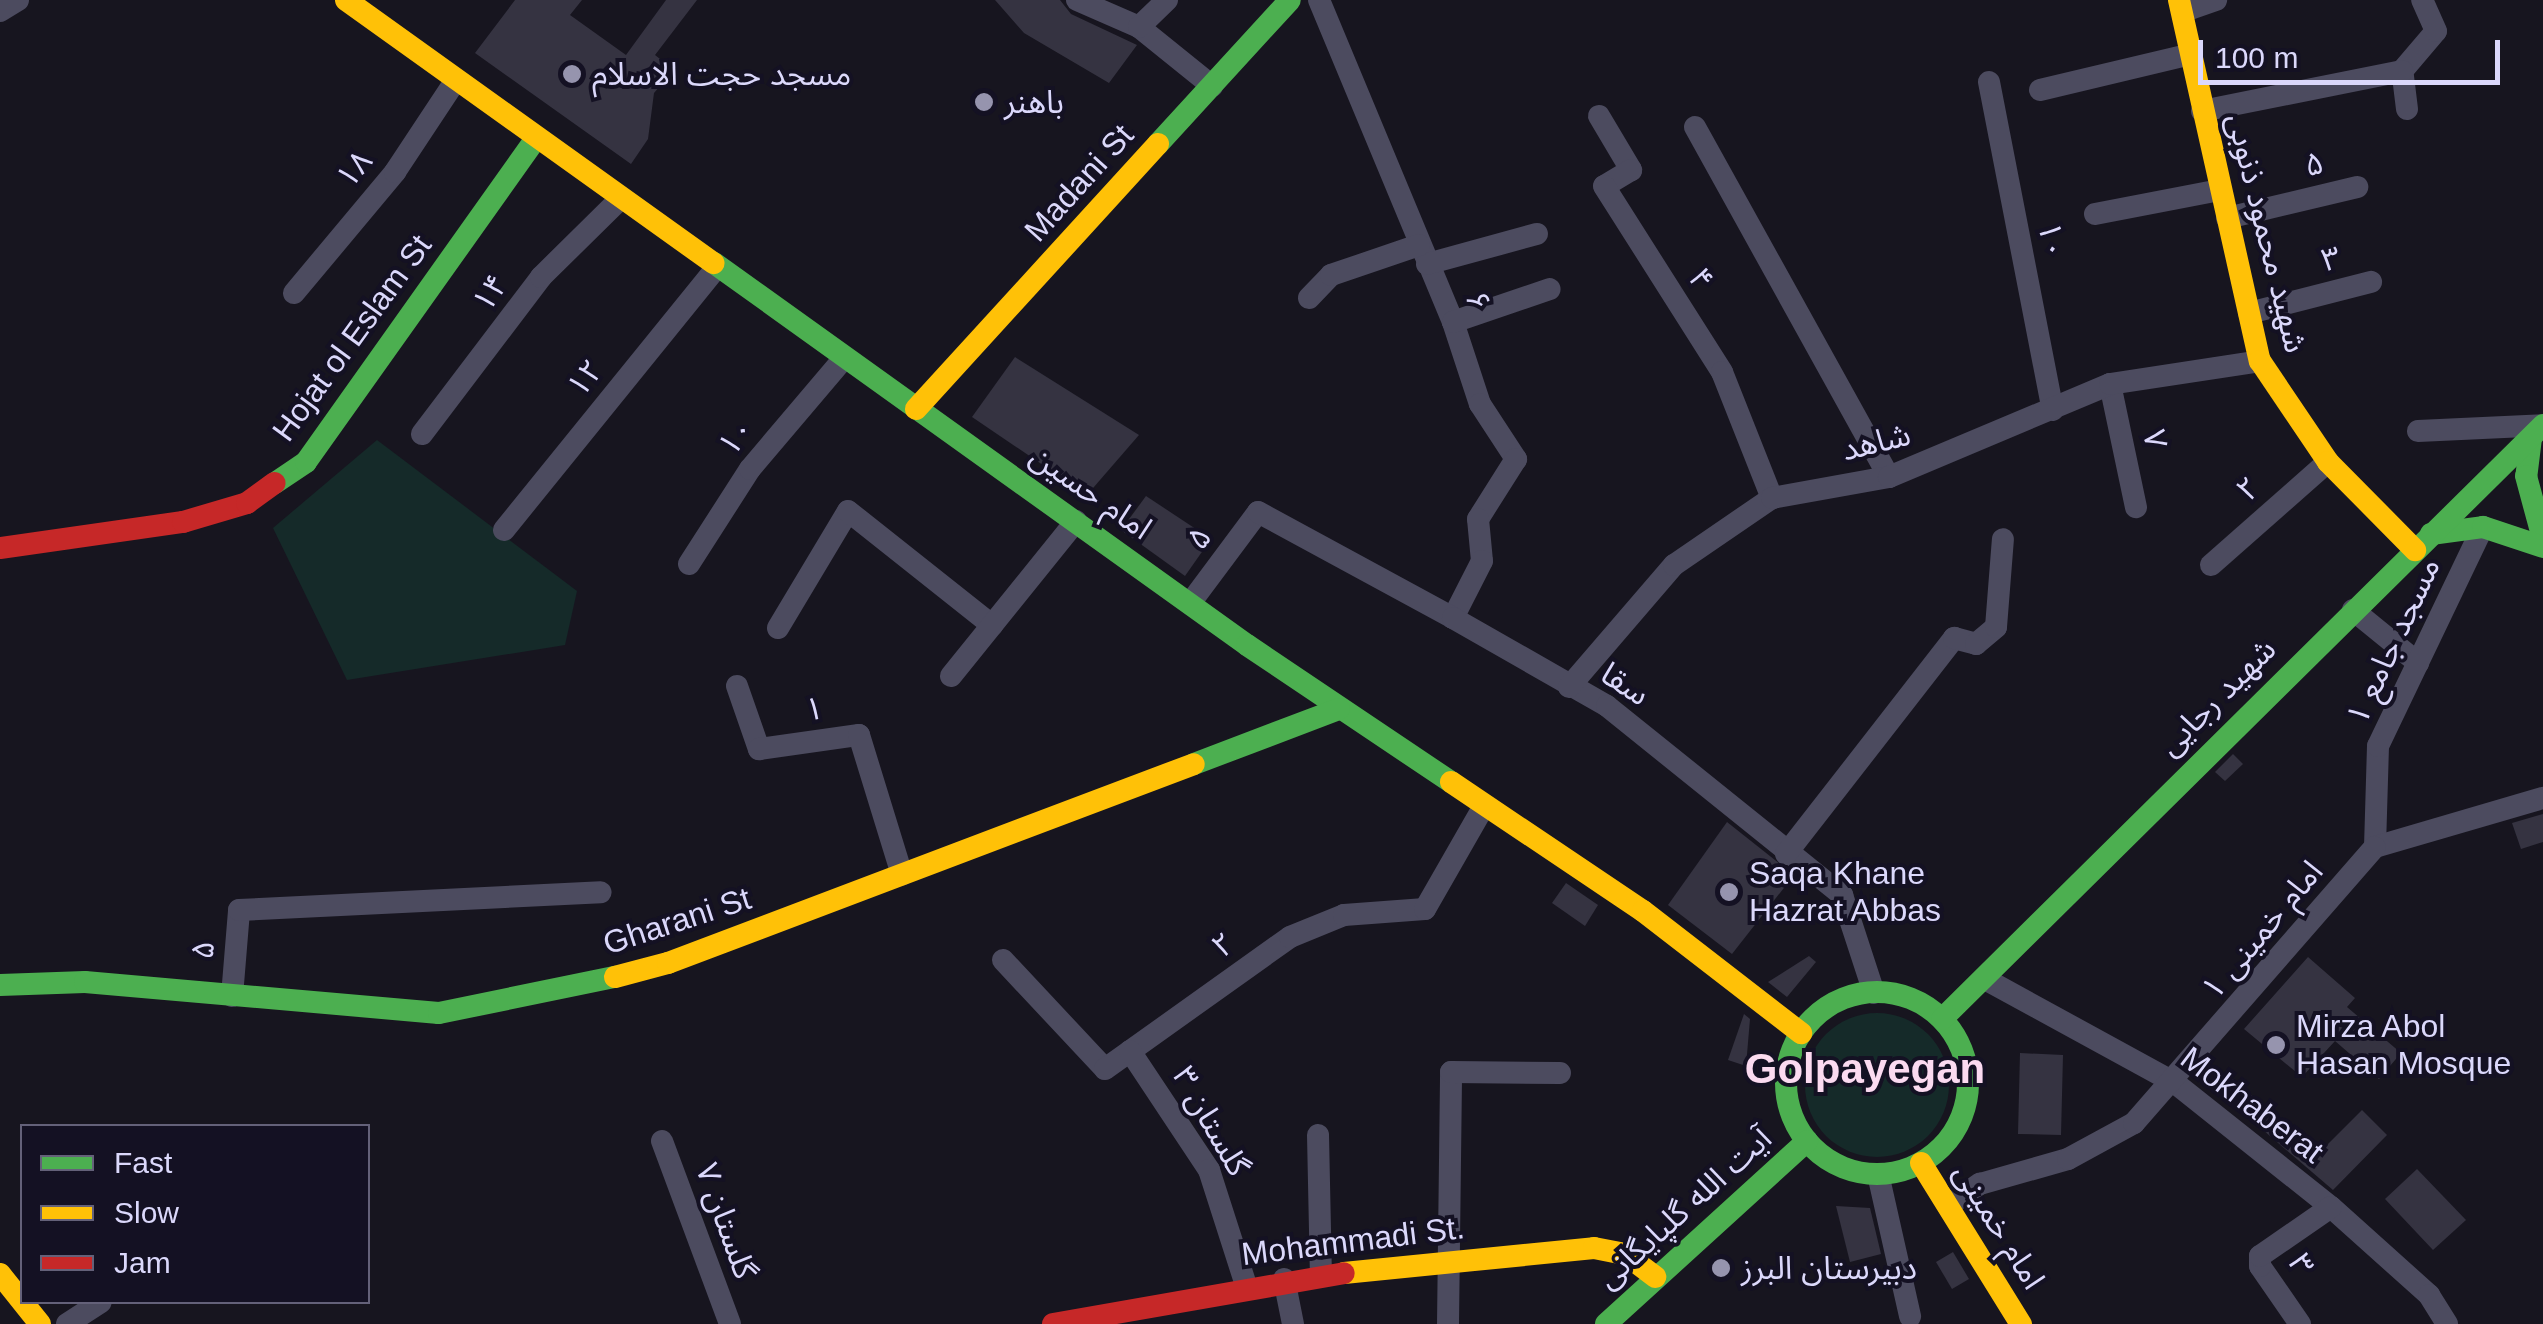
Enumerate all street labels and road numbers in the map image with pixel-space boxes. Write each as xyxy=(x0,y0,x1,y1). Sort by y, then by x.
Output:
street label: شهید محمود ذنوبی xyxy=(2219,109,2315,357)
street label: Madani St xyxy=(1017,117,1141,249)
street label: ۱۸ xyxy=(328,143,380,195)
street label: ۵ xyxy=(2301,143,2327,185)
street label: ۱۰ xyxy=(2030,218,2074,262)
street label: Hojat ol Eslam St xyxy=(264,227,440,449)
street label: ۳ xyxy=(2317,238,2345,280)
street label: ۴ xyxy=(1680,261,1722,297)
street label: ۱۴ xyxy=(464,267,516,319)
street label: ۶ xyxy=(1457,285,1499,317)
street label: ۱۲ xyxy=(559,352,611,404)
street label: ۱۰ xyxy=(710,411,762,463)
street label: شاهد xyxy=(1837,415,1915,469)
street label: ۷ xyxy=(2134,426,2176,452)
street label: امام حسین xyxy=(1023,436,1159,548)
street label: ۲ xyxy=(2228,469,2268,509)
street label: ۵ xyxy=(1178,519,1220,557)
street label: مسجد جامع ۱ xyxy=(2338,552,2448,730)
street label: شهید رجایی xyxy=(2150,630,2284,764)
street label: سقا xyxy=(1593,654,1657,714)
street label: ۱ xyxy=(802,689,826,729)
street label: امام خمینی ۱ xyxy=(2193,853,2331,1007)
street label: Gharani St xyxy=(598,879,756,963)
street label: ۲ xyxy=(1204,924,1242,966)
street label: ۵ xyxy=(183,939,223,961)
street label: Mokhaberat xyxy=(2173,1039,2331,1171)
street label: گلستان ۳ xyxy=(1164,1059,1258,1183)
street label: آیت الله گلپایگانی xyxy=(1589,1119,1779,1297)
street label: امام خمینی xyxy=(1945,1156,2053,1296)
street label: گلستان ۷ xyxy=(687,1158,765,1284)
street label: Mohammadi St. xyxy=(1239,1208,1467,1274)
street label: ۳ xyxy=(2280,1247,2322,1281)

